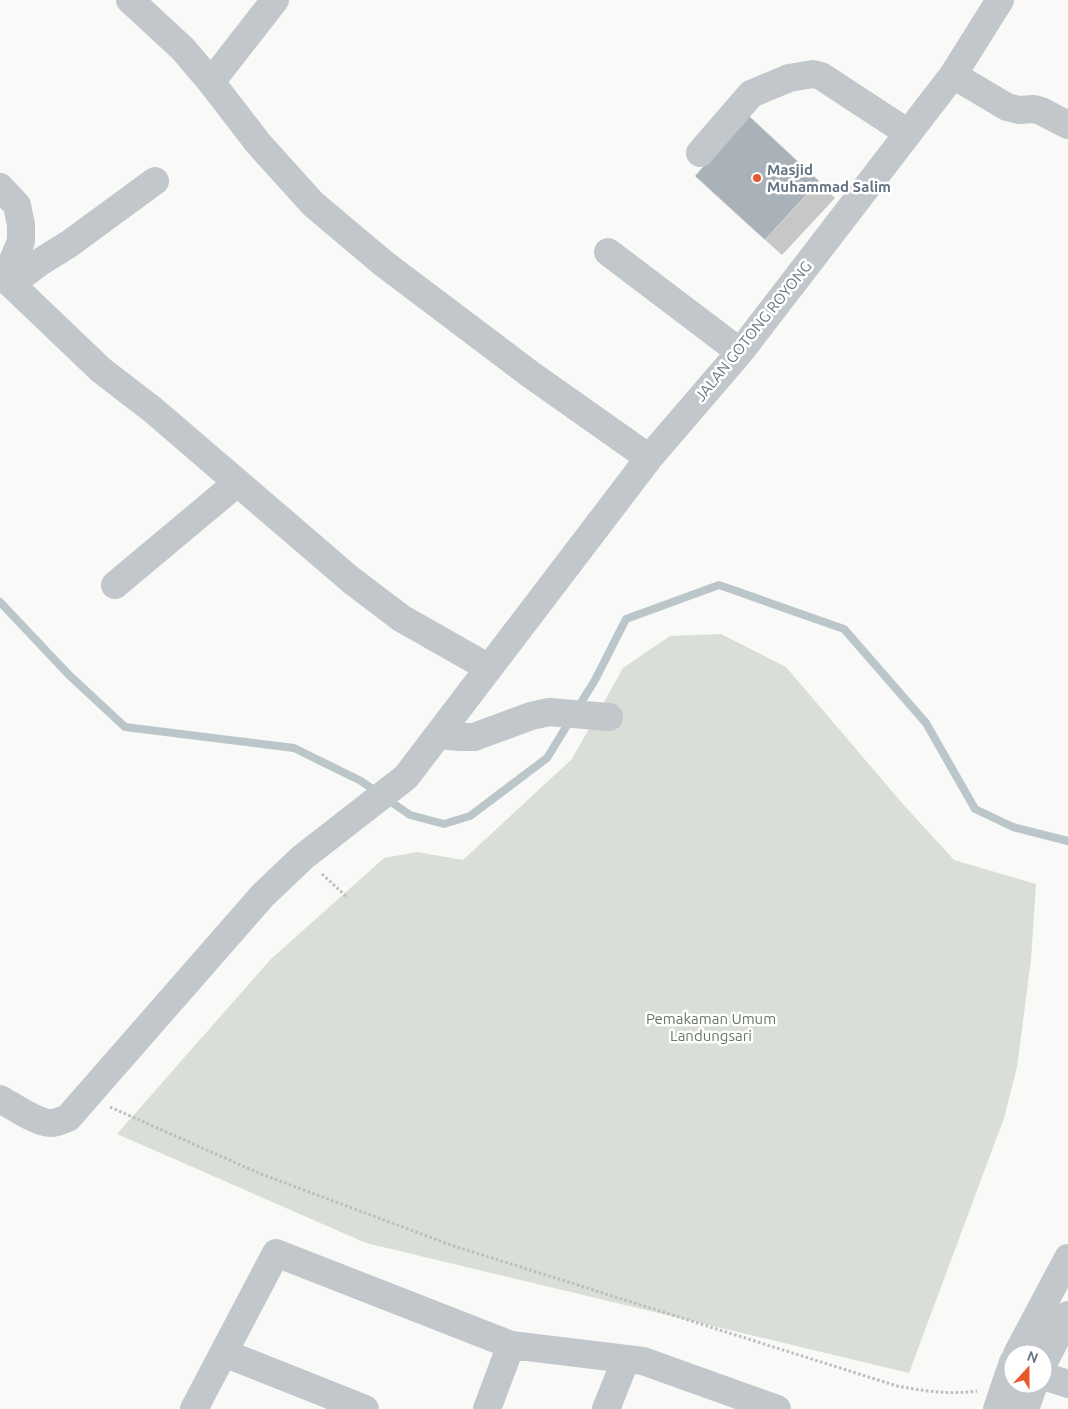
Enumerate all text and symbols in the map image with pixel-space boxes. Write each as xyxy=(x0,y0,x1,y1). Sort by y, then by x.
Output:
place label: Masjid Muhammad Salim xyxy=(767,161,891,195)
marker: Masjid Muhammad Salim xyxy=(751,172,763,184)
street label: JALAN GOTONG ROYONG xyxy=(691,258,815,404)
park label: Pemakaman Umum Landungsari xyxy=(646,1010,776,1044)
north arrow xyxy=(1003,1344,1053,1394)
text: N xyxy=(1025,1348,1040,1366)

